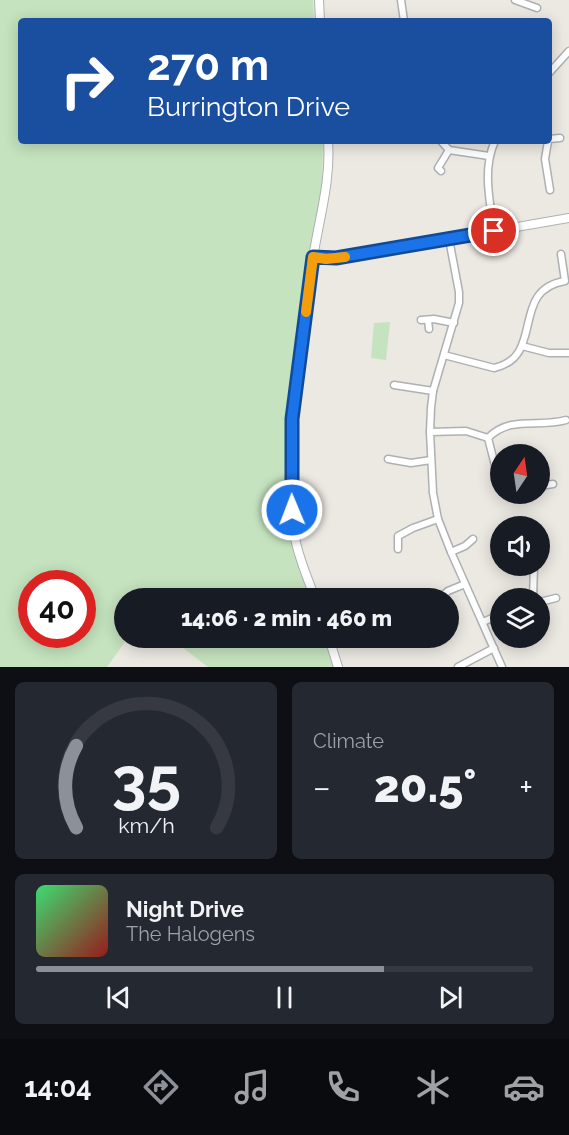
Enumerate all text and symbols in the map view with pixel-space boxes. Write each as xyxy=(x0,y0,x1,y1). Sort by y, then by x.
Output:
text: 270 m xyxy=(147,41,269,90)
icon: right xyxy=(48,42,126,120)
text: Burrington Drive xyxy=(147,91,350,122)
pin xyxy=(468,205,519,256)
icon: arrive xyxy=(477,214,510,247)
north arrow xyxy=(490,444,550,504)
map controls xyxy=(490,444,550,648)
position arrow xyxy=(260,478,324,542)
button: sound xyxy=(490,516,550,576)
speed limit sign: 40 xyxy=(18,570,96,648)
button: layers xyxy=(490,588,550,648)
text: 14:06 · 2 min · 460 m xyxy=(181,605,392,631)
text: Climate xyxy=(313,729,384,753)
text: 35 xyxy=(111,743,181,817)
text: 20.5° xyxy=(374,760,476,813)
text: − xyxy=(313,768,331,807)
text: + xyxy=(519,768,533,807)
text: km/h xyxy=(118,813,174,838)
text: Night Drive xyxy=(126,896,244,922)
text: The Halogens xyxy=(126,922,255,946)
icon: previous xyxy=(102,981,135,1014)
icon: pause xyxy=(268,981,301,1014)
icon: next xyxy=(434,981,467,1014)
icon: directions xyxy=(140,1066,182,1108)
icon: music xyxy=(231,1066,273,1108)
icon: phone xyxy=(322,1066,364,1108)
icon: climate xyxy=(412,1066,454,1108)
icon: car xyxy=(503,1066,545,1108)
text: 14:04 xyxy=(24,1072,92,1103)

